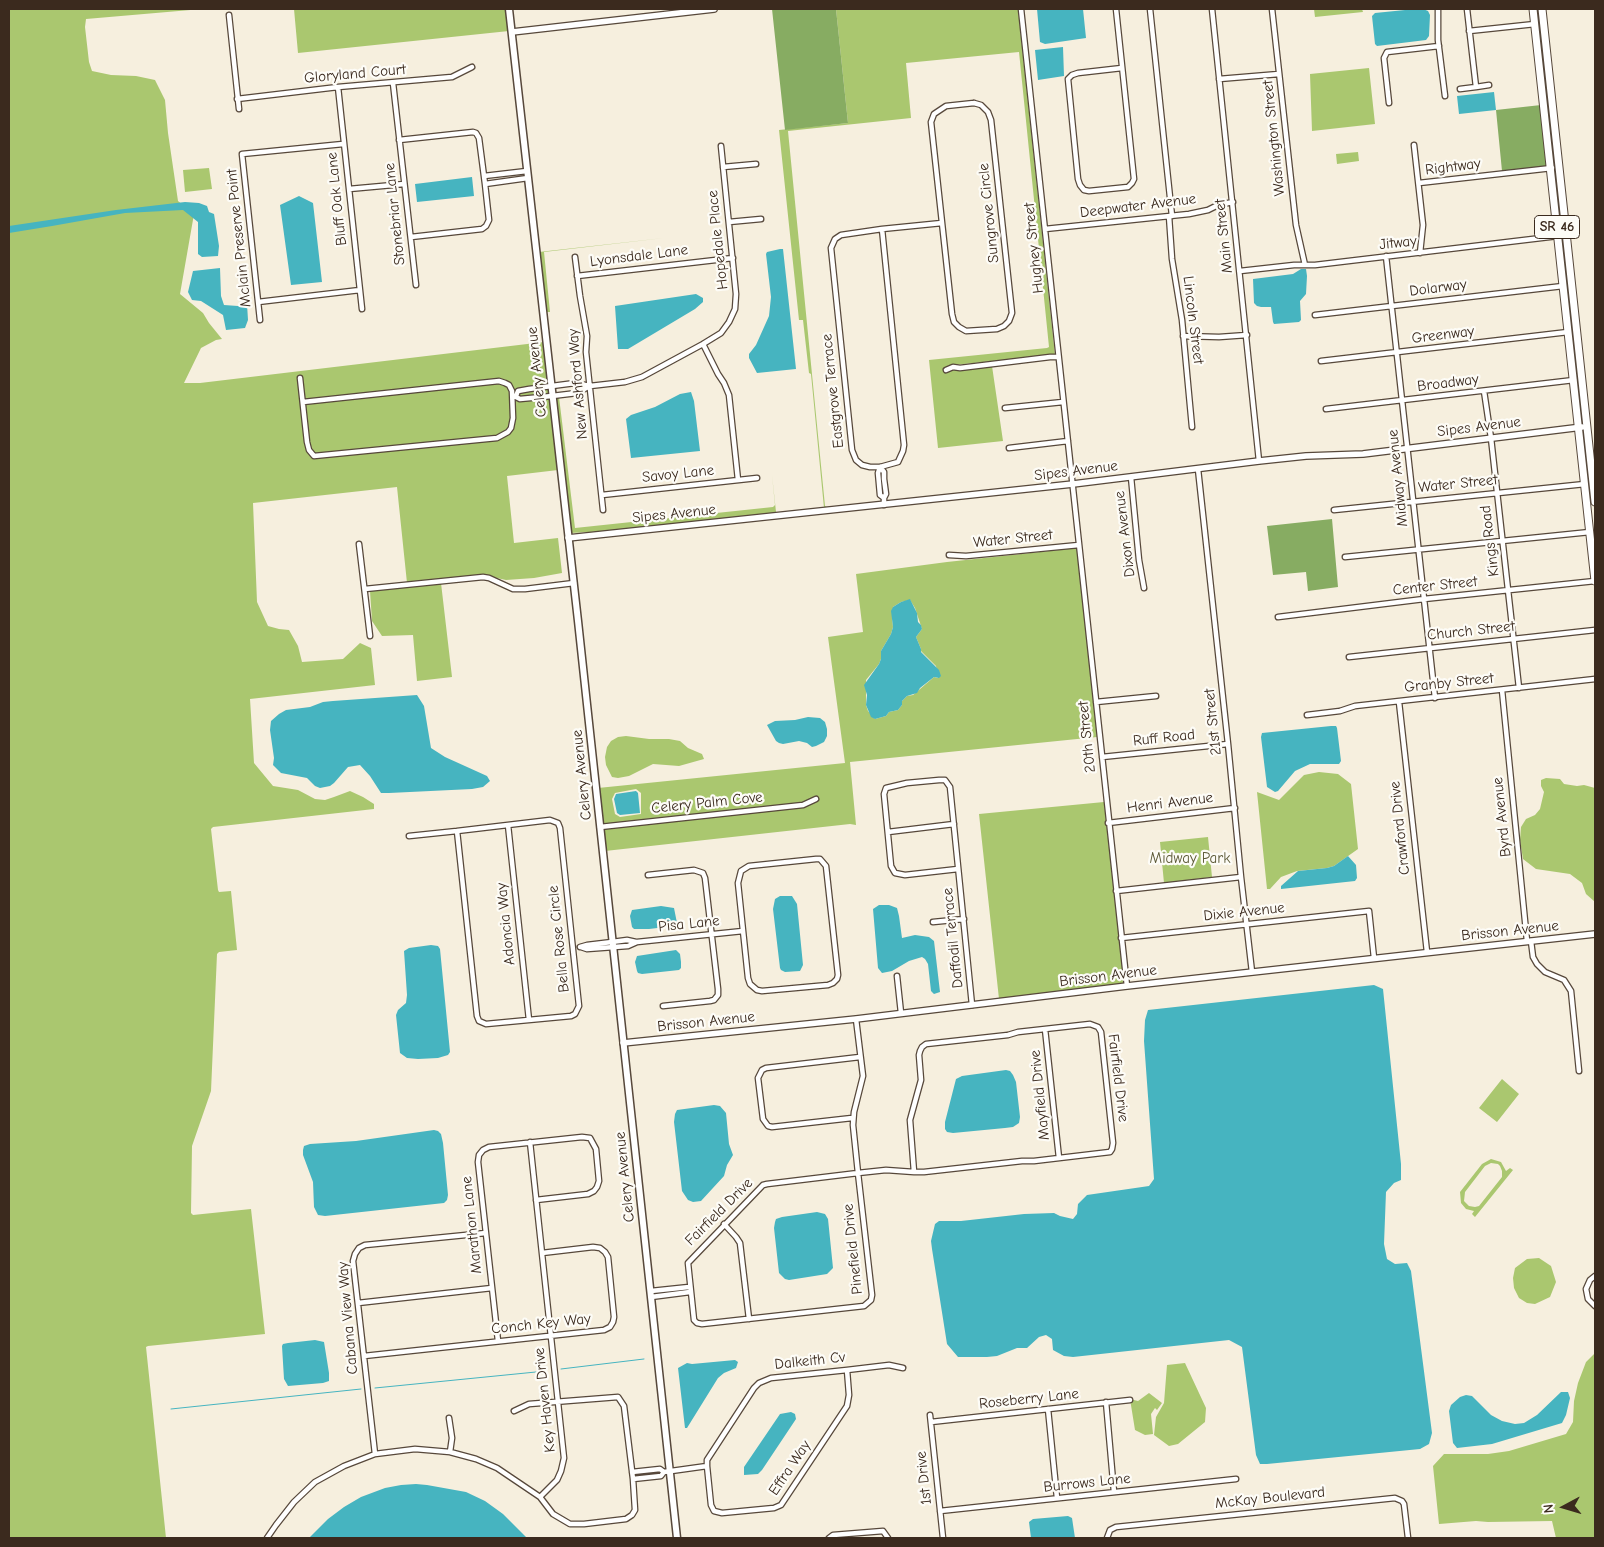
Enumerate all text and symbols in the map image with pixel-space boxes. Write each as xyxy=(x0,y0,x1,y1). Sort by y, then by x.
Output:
street label: Gloryland Court xyxy=(303,61,407,87)
street label: Washington Street xyxy=(1259,79,1289,197)
street label: Bluff Oak Lane xyxy=(323,151,351,247)
street label: Rightway xyxy=(1424,155,1482,179)
street label: Stonebriar Lane xyxy=(381,162,409,266)
street label: Sungrove Circle xyxy=(975,162,1003,264)
street label: Mclain Preserve Point xyxy=(223,168,255,308)
street label: Hopedale Place xyxy=(704,189,732,291)
street label: Deepwater Avenue xyxy=(1079,190,1197,222)
street label: Main Street xyxy=(1211,198,1237,274)
street label: Hughey Street xyxy=(1020,202,1048,294)
road number: SR 46 xyxy=(1534,216,1580,238)
street label: Jitway xyxy=(1378,232,1418,254)
street label: Lyonsdale Lane xyxy=(589,241,689,271)
street label: Lincoln Street xyxy=(1179,275,1207,365)
street label: Dolarway xyxy=(1408,276,1468,300)
street label: Greenway xyxy=(1411,322,1475,348)
street label: Celery Avenue xyxy=(523,326,551,418)
street label: New Ashford Way xyxy=(564,328,592,440)
street label: Eastgrove Terrace xyxy=(818,333,848,449)
street label: Broadway xyxy=(1416,370,1480,396)
street label: Sipes Avenue xyxy=(1436,413,1522,441)
street label: Midway Avenue xyxy=(1384,428,1412,528)
street label: Sipes Avenue xyxy=(1033,457,1119,485)
street label: Savoy Lane xyxy=(641,461,715,487)
street label: Water Street xyxy=(1417,471,1499,497)
street label: Dixon Avenue xyxy=(1111,490,1139,578)
street label: Sipes Avenue xyxy=(631,501,717,527)
street label: Kings Road xyxy=(1477,504,1503,578)
street label: Water Street xyxy=(972,526,1054,552)
street label: Center Street xyxy=(1392,573,1478,599)
street label: Church Street xyxy=(1426,617,1516,645)
street label: Granby Street xyxy=(1403,669,1495,697)
street label: 21st Street xyxy=(1201,688,1225,756)
street label: 20th Street xyxy=(1074,700,1100,774)
street label: Ruff Road xyxy=(1132,726,1196,750)
street label: Celery Avenue xyxy=(568,729,596,821)
street label: Byrd Avenue xyxy=(1489,776,1515,858)
street label: Crawford Drive xyxy=(1386,780,1414,876)
street label: Celery Palm Cove xyxy=(650,788,764,818)
street label: Henri Avenue xyxy=(1126,789,1214,817)
park label: Midway Park xyxy=(1150,850,1230,868)
street label: Adoncia Way xyxy=(493,882,519,966)
street label: Bella Rose Circle xyxy=(544,885,574,993)
street label: Daffodil Terrace xyxy=(939,887,967,989)
street label: Dixie Avenue xyxy=(1203,899,1285,925)
street label: Pisa Lane xyxy=(657,912,721,936)
street label: Brisson Avenue xyxy=(1460,917,1560,945)
street label: Brisson Avenue xyxy=(1058,961,1158,991)
street label: Brisson Avenue xyxy=(656,1008,756,1036)
street label: Fairfield Drive xyxy=(1104,1033,1132,1123)
street label: Mayfield Drive xyxy=(1026,1049,1054,1141)
street label: Celery Avenue xyxy=(611,1131,639,1223)
street label: Fairfield Drive xyxy=(681,1174,757,1250)
street label: Marathon Lane xyxy=(458,1175,486,1275)
street label: Pinefield Drive xyxy=(839,1203,867,1295)
street label: Cabana View Way xyxy=(334,1261,362,1375)
street label: Conch Key Way xyxy=(490,1310,592,1338)
street label: Key Haven Drive xyxy=(531,1347,559,1453)
street label: Dalkeith Cv xyxy=(774,1348,846,1374)
street label: Roseberry Lane xyxy=(978,1385,1080,1413)
street label: Effra Way xyxy=(765,1437,815,1499)
street label: 1st Drive xyxy=(912,1450,936,1506)
street label: Burrows Lane xyxy=(1043,1469,1131,1497)
north arrow xyxy=(1539,1482,1589,1532)
street label: McKay Boulevard xyxy=(1214,1483,1326,1513)
text: N xyxy=(1540,1503,1558,1514)

